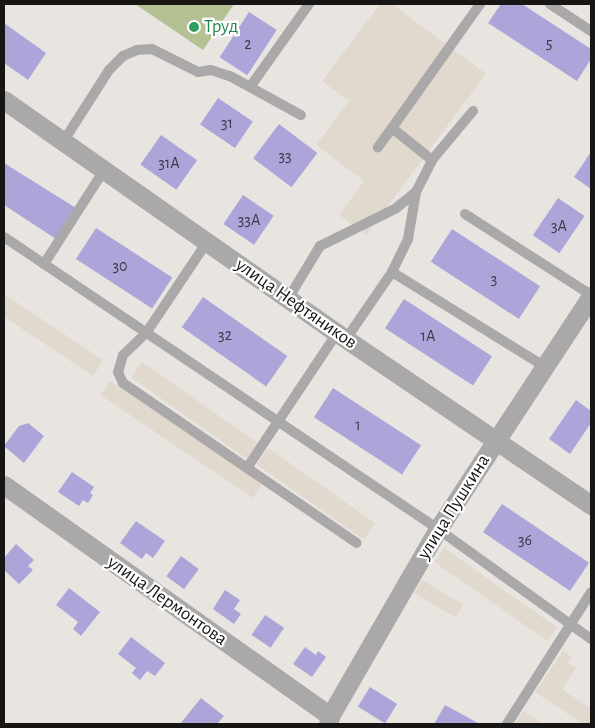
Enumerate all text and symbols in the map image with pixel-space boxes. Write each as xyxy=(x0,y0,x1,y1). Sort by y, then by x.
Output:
place label: Труд xyxy=(204,16,238,38)
marker: Труд xyxy=(188,21,200,33)
house number: 5 xyxy=(546,33,552,53)
house number: 2 xyxy=(244,34,252,54)
house number: 31 xyxy=(221,113,233,133)
house number: 33 xyxy=(278,146,292,166)
house number: 31А xyxy=(158,153,180,173)
house number: 33А xyxy=(238,210,260,230)
house number: 3А xyxy=(551,216,567,236)
street label: улица Нефтяников xyxy=(231,254,361,354)
house number: 30 xyxy=(112,256,128,276)
house number: 3 xyxy=(491,269,497,289)
house number: 32 xyxy=(218,325,232,345)
house number: 1А xyxy=(421,326,435,346)
house number: 1 xyxy=(355,415,361,435)
street label: улица Пушкина xyxy=(413,450,495,564)
house number: 36 xyxy=(518,530,532,550)
street label: улица Лермонтова xyxy=(103,551,231,651)

